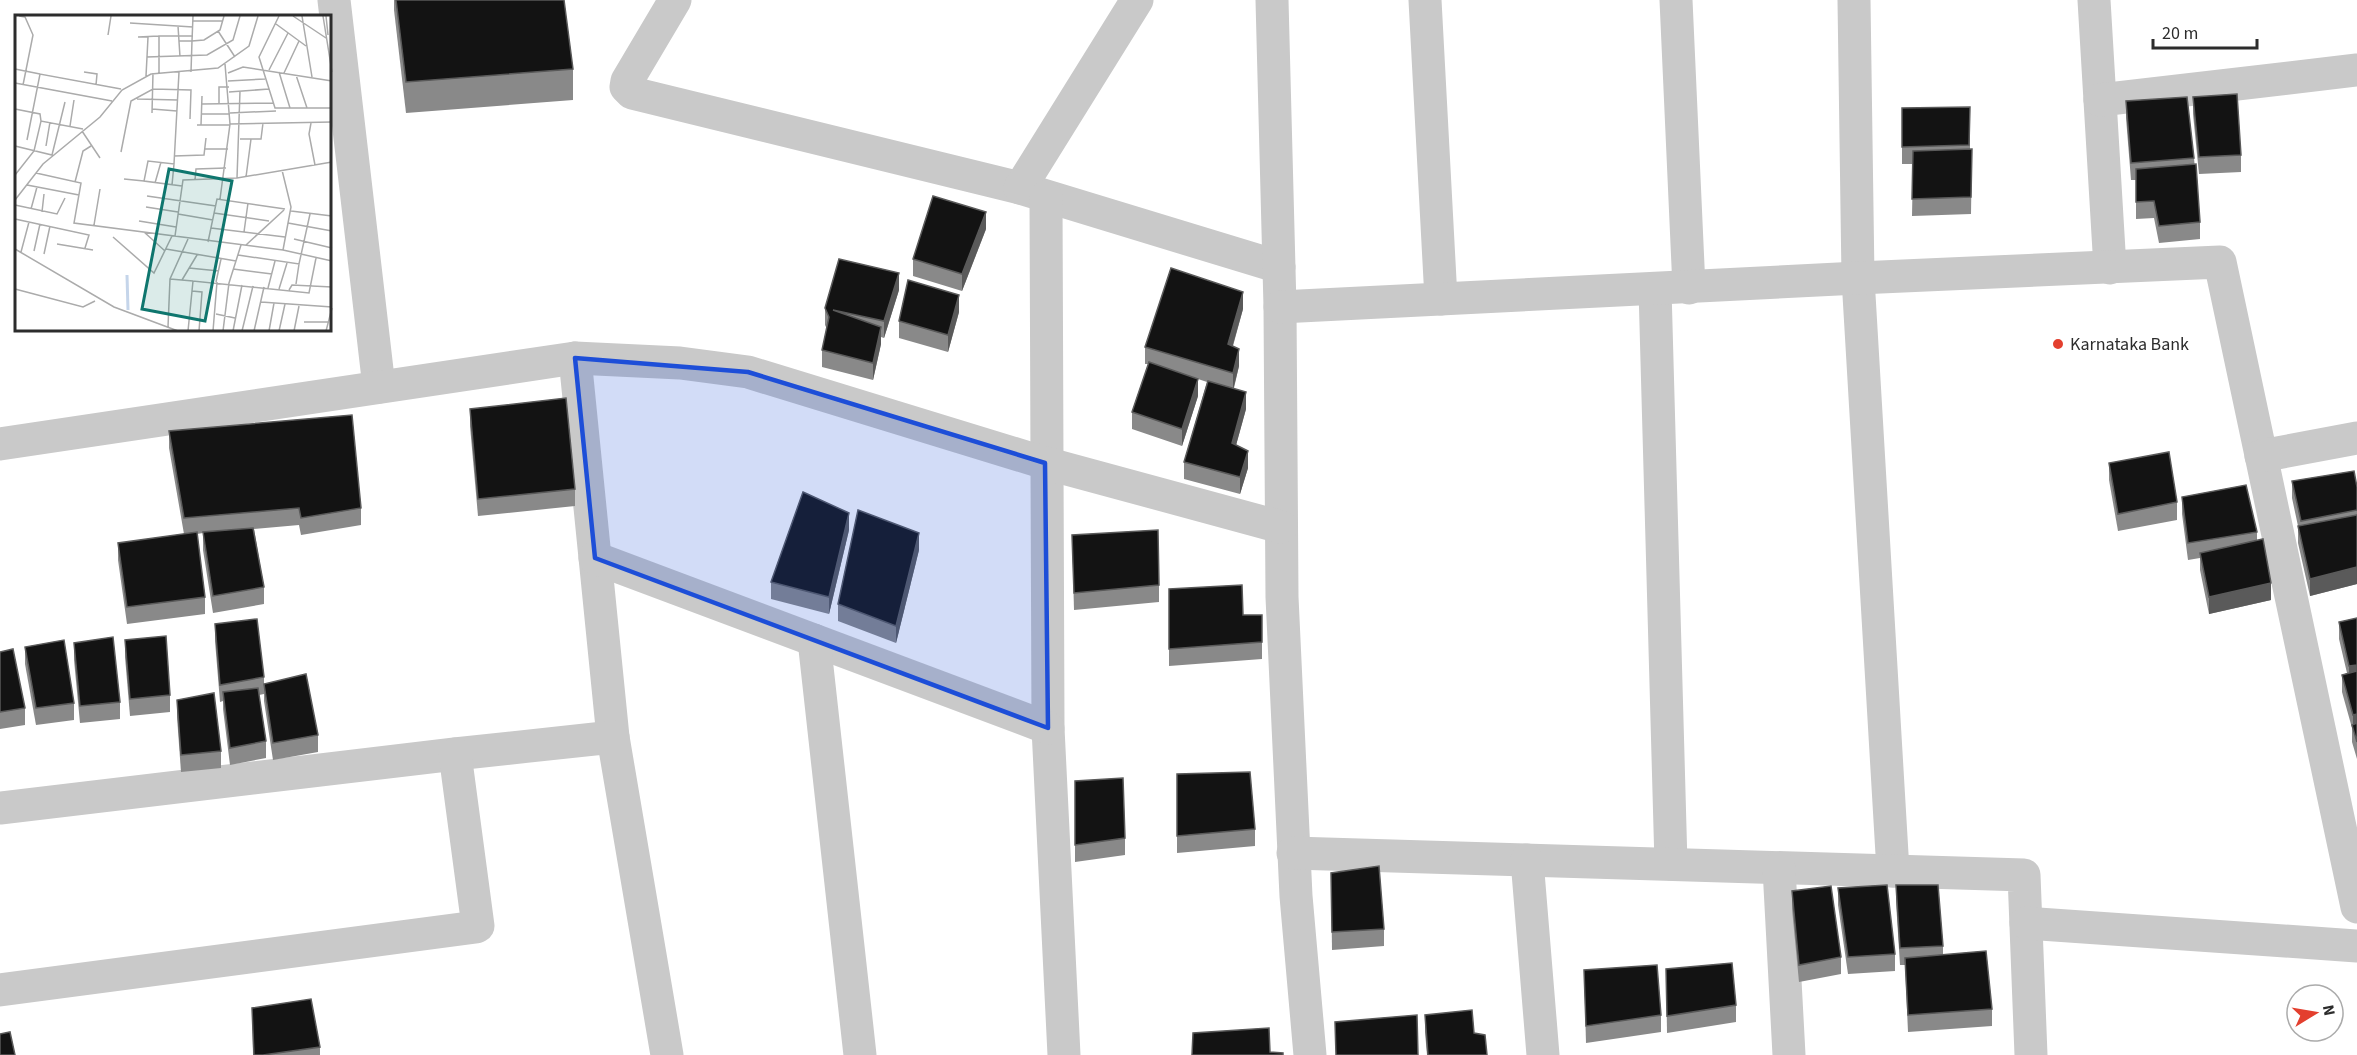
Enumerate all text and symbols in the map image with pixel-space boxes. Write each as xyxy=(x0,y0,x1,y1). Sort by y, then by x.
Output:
scale bar xyxy=(2153,12,2256,50)
inset map xyxy=(15,15,332,332)
text: 20 m xyxy=(2162,21,2198,46)
place label: Karnataka Bank xyxy=(2070,332,2189,357)
marker: Karnataka Bank xyxy=(2051,337,2065,351)
north arrow xyxy=(2285,983,2345,1043)
text: N xyxy=(2317,1003,2341,1018)

